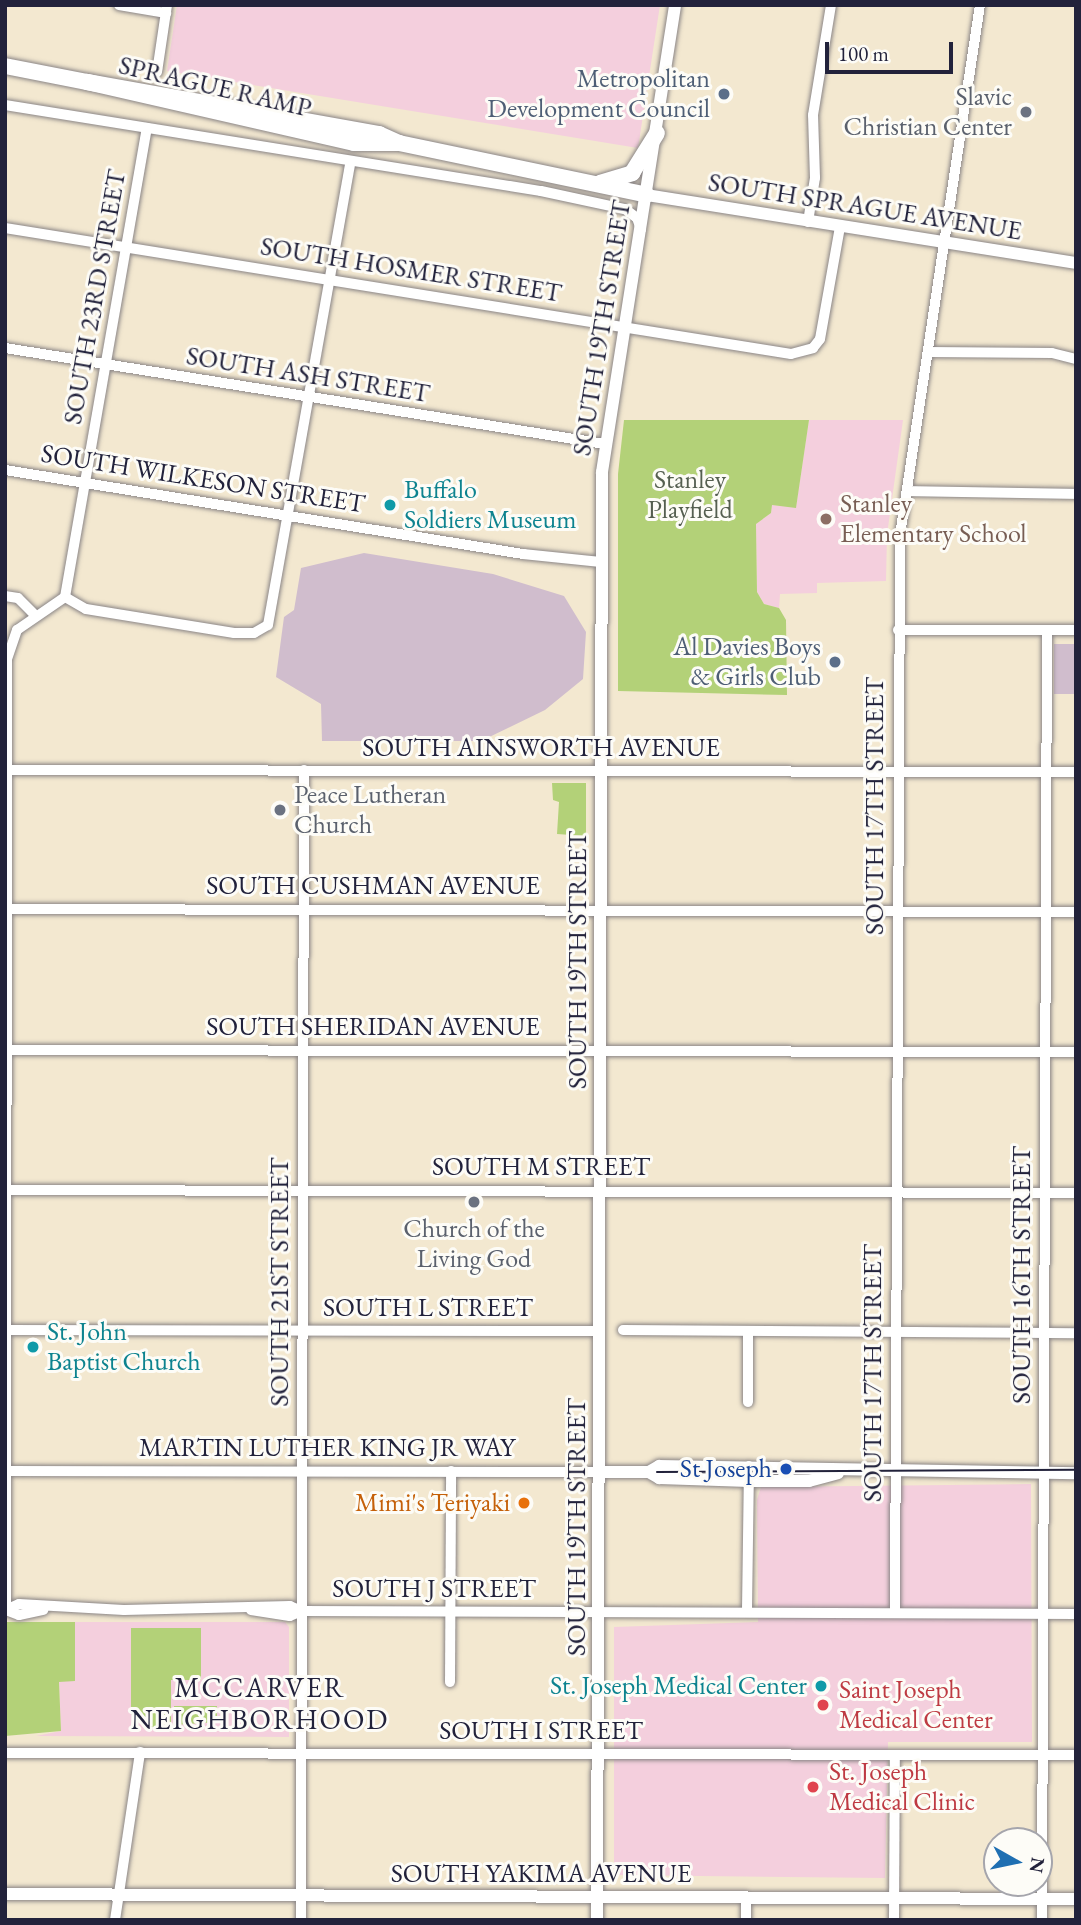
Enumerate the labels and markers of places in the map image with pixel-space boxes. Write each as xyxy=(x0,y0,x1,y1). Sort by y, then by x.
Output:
place label: Metropolitan Development Council xyxy=(487,63,710,124)
place label: Slavic Christian Center xyxy=(844,81,1012,142)
marker: Metropolitan Development Council xyxy=(716,86,732,102)
marker: Slavic Christian Center xyxy=(1018,104,1034,120)
place label: Buffalo Soldiers Museum xyxy=(404,474,576,536)
place label: Stanley Elementary School xyxy=(840,488,1027,550)
marker: Buffalo Soldiers Museum xyxy=(382,497,398,513)
marker: Stanley Elementary School xyxy=(818,511,834,527)
place label: Al Davies Boys & Girls Club xyxy=(673,631,821,692)
marker: Al Davies Boys & Girls Club xyxy=(827,654,843,670)
place label: Peace Lutheran Church xyxy=(294,779,446,840)
marker: Peace Lutheran Church xyxy=(272,802,288,818)
marker: Church of the Living God xyxy=(466,1194,482,1210)
place label: Church of the Living God xyxy=(403,1213,545,1274)
place label: St. John Baptist Church xyxy=(47,1316,201,1378)
marker: St. John Baptist Church xyxy=(25,1339,41,1355)
place label: St Joseph xyxy=(680,1453,772,1485)
marker: St Joseph xyxy=(778,1461,794,1477)
place label: Mimi's Teriyaki xyxy=(355,1487,510,1519)
marker: Mimi's Teriyaki xyxy=(516,1495,532,1511)
place label: St. Joseph Medical Center xyxy=(550,1670,807,1702)
place label: Saint Joseph Medical Center xyxy=(839,1674,993,1736)
marker: St. Joseph Medical Center xyxy=(813,1678,829,1694)
marker: Saint Joseph Medical Center xyxy=(813,1695,833,1715)
place label: St. Joseph Medical Clinic xyxy=(829,1756,975,1817)
marker: St. Joseph Medical Clinic xyxy=(803,1777,823,1797)

